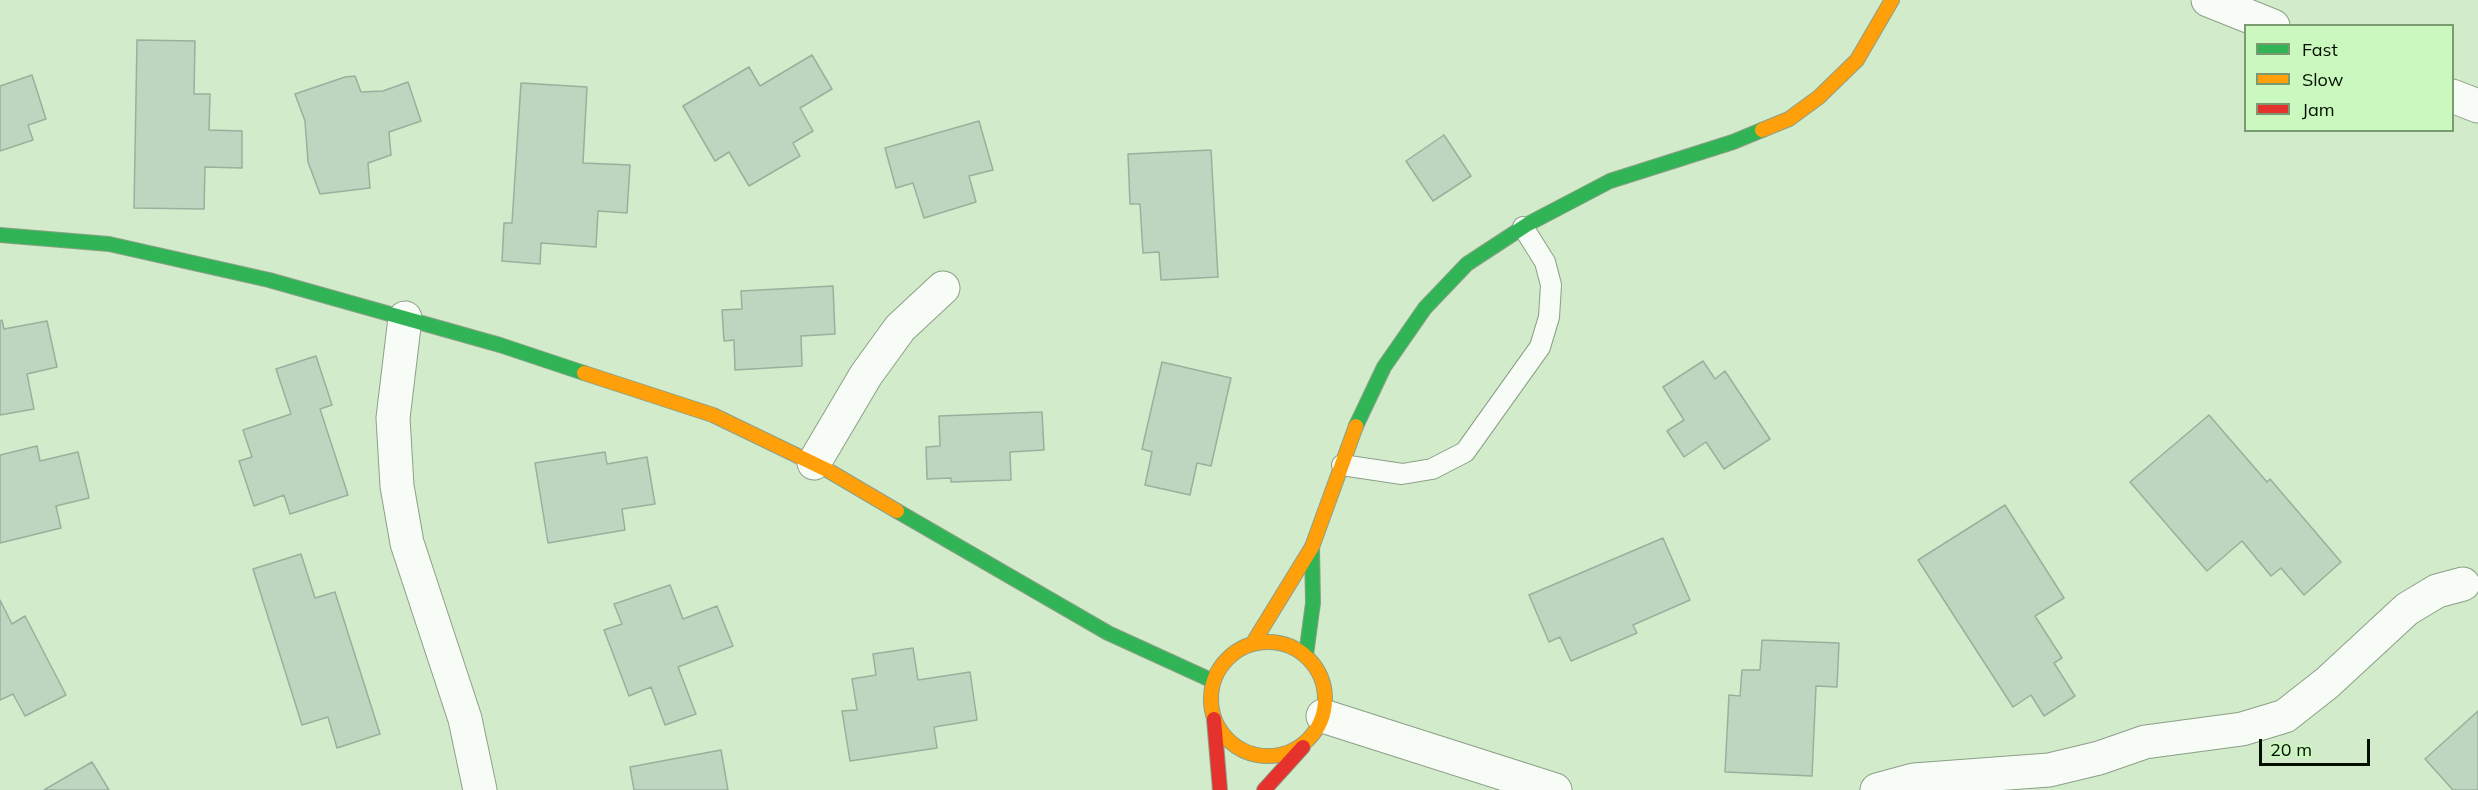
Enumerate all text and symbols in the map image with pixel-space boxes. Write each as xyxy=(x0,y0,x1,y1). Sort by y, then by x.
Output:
legend xyxy=(2244,24,2454,132)
text: Fast xyxy=(2302,38,2338,61)
text: Slow xyxy=(2302,68,2343,91)
text: Jam xyxy=(2302,98,2335,121)
scale bar xyxy=(2262,727,2373,765)
text: 20 m xyxy=(2270,738,2312,761)

